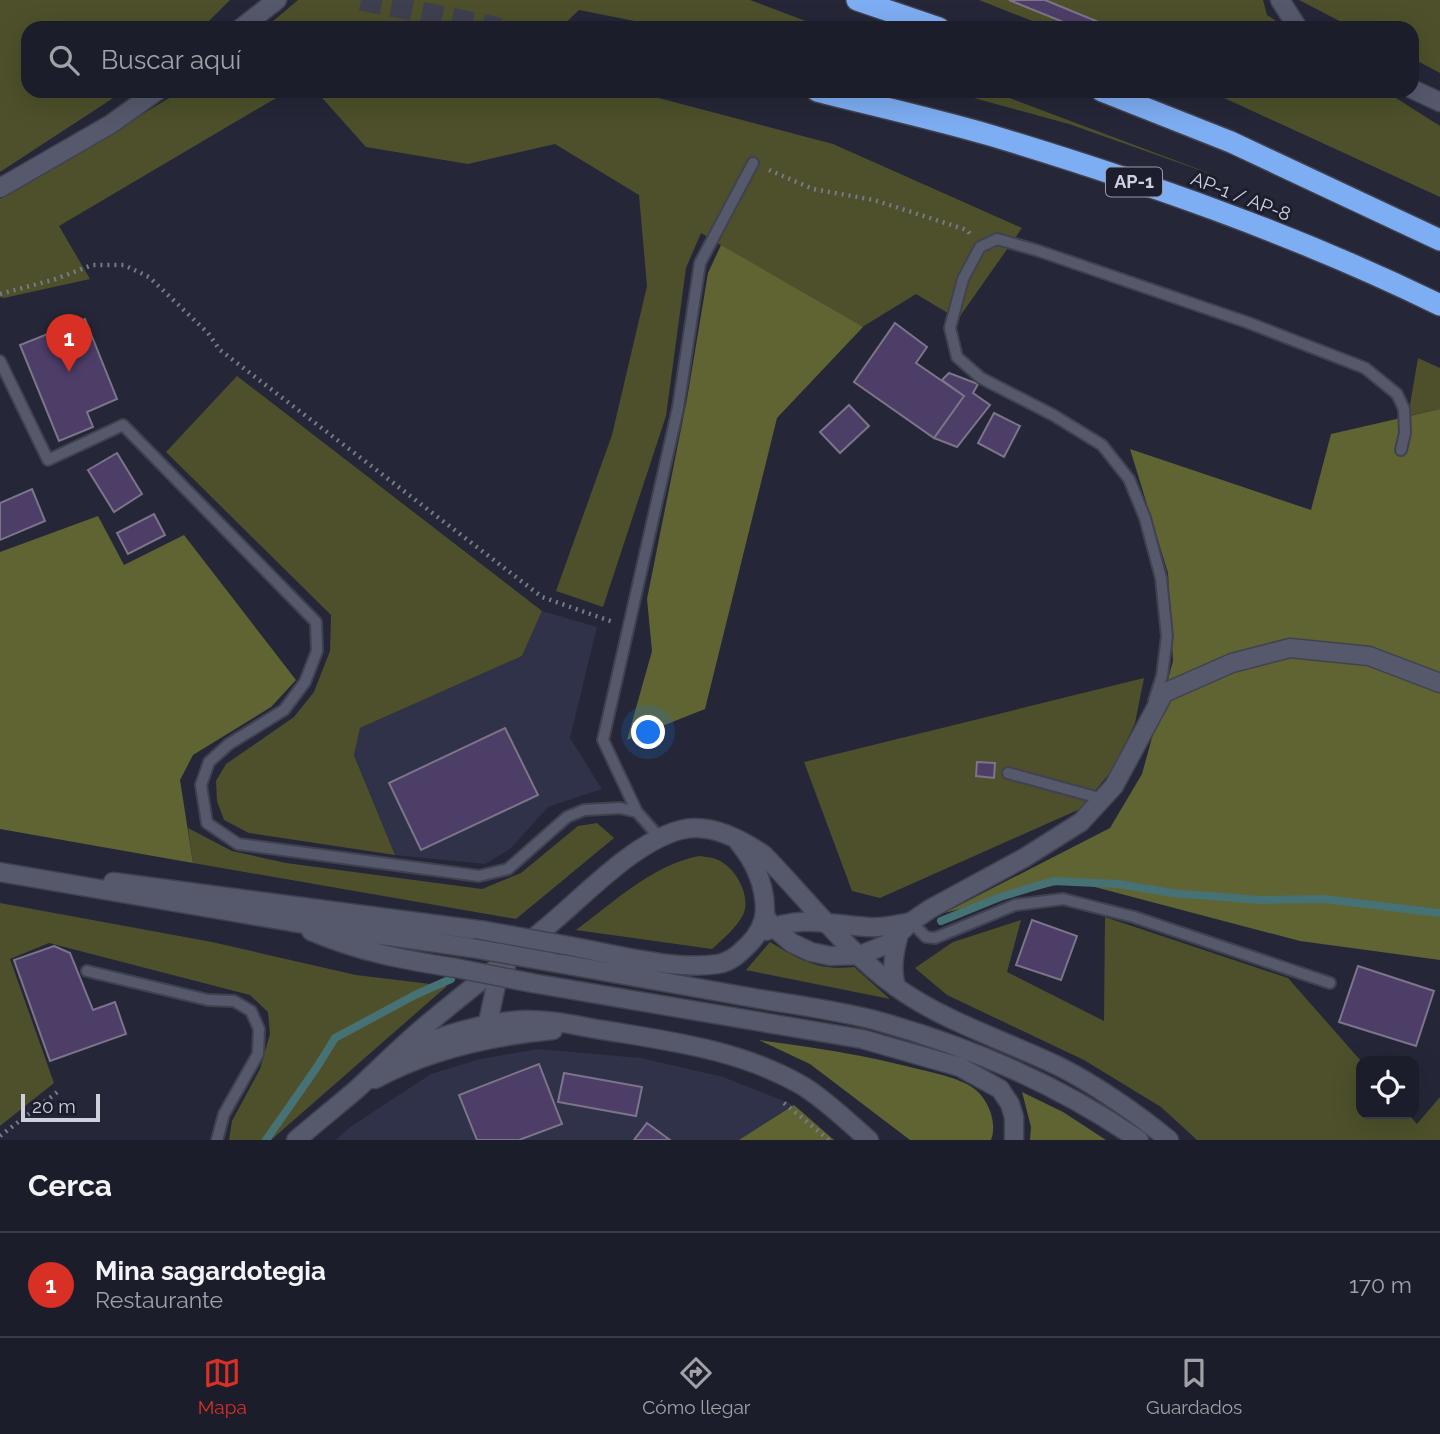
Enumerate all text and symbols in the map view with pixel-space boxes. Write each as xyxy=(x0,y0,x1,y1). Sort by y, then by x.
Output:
search box xyxy=(21,21,1419,98)
icon: search xyxy=(45,41,83,79)
text: Buscar aquí xyxy=(101,45,241,75)
street label: AP-1 / AP-8 xyxy=(1188,167,1294,225)
road number: AP-1 xyxy=(1106,168,1162,196)
pin: 1 xyxy=(46,314,92,372)
your location xyxy=(631,715,665,749)
map controls xyxy=(1356,1056,1419,1119)
button: locate xyxy=(1356,1056,1419,1119)
scale bar xyxy=(21,1091,100,1123)
text: 20 m xyxy=(32,1095,76,1117)
text: Cerca xyxy=(28,1168,112,1203)
text: Mina sagardotegia xyxy=(95,1256,326,1286)
text: 1 xyxy=(45,1271,57,1298)
text: 170 m xyxy=(1349,1271,1412,1298)
text: Restaurante xyxy=(95,1286,223,1313)
tab: Mapa xyxy=(198,1354,247,1418)
tab: Cómo llegar xyxy=(642,1354,751,1418)
tab: Guardados xyxy=(1146,1354,1242,1418)

